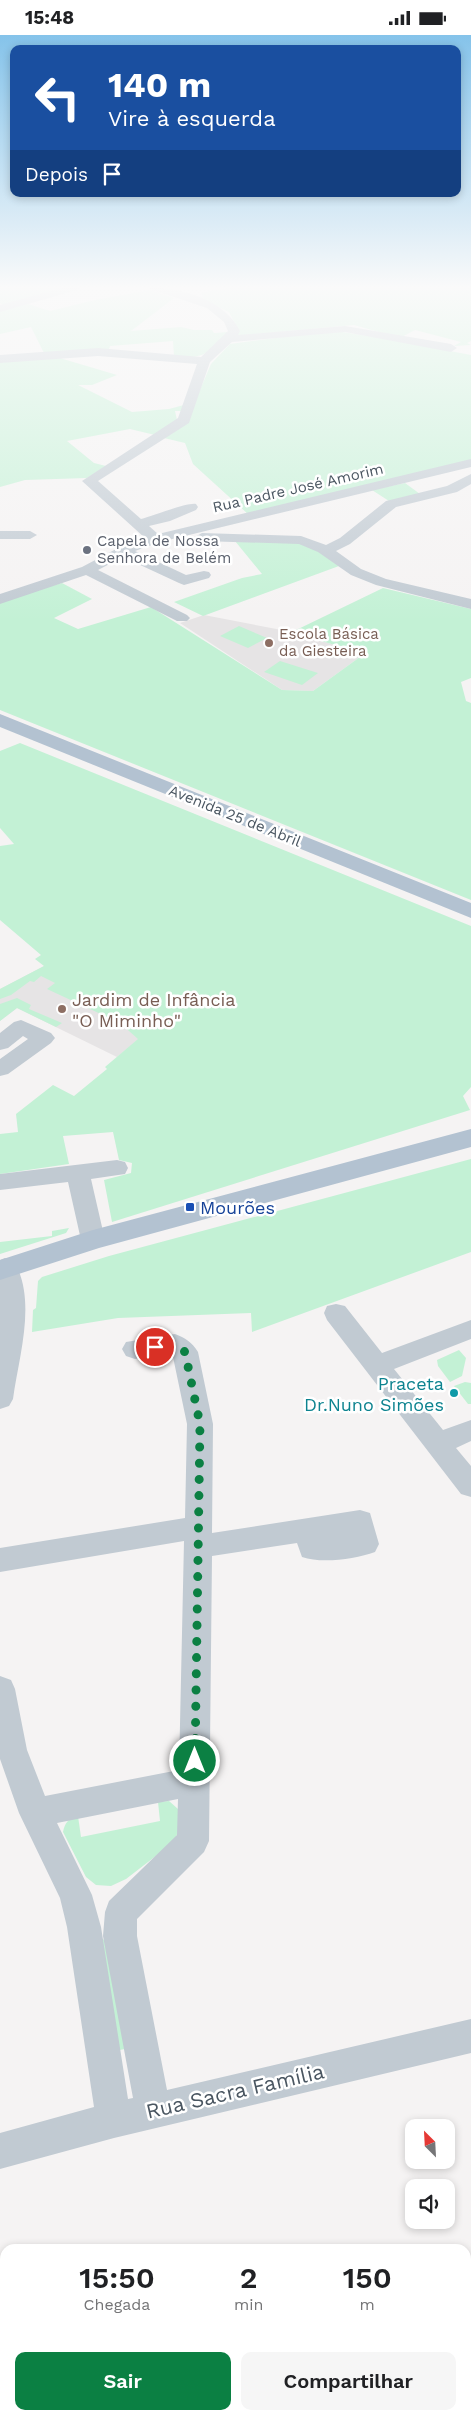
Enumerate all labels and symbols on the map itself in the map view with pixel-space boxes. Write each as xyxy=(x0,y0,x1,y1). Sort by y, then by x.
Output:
street label: Rua Padre José Amorim xyxy=(211,460,385,516)
place label: Capela de Nossa Senhora de Belém xyxy=(97,532,231,567)
marker: Capela de Nossa Senhora de Belém xyxy=(81,544,93,556)
place label: Escola Básica da Giesteira xyxy=(279,625,379,660)
marker: Escola Básica da Giesteira xyxy=(263,637,275,649)
street label: Avenida 25 de Abril xyxy=(166,781,304,851)
place label: Jardim de Infância "O Miminho" xyxy=(72,989,235,1031)
marker: Jardim de Infância "O Miminho" xyxy=(56,1003,68,1015)
place label: Mourões xyxy=(200,1197,275,1218)
marker: Mourões xyxy=(184,1201,196,1213)
pin xyxy=(134,1326,176,1368)
place label: Praceta Dr.Nuno Simões xyxy=(304,1373,444,1415)
marker: Praceta Dr.Nuno Simões xyxy=(448,1387,460,1399)
position arrow xyxy=(168,1734,220,1786)
street label: Rua Sacra Família xyxy=(143,2058,327,2124)
north arrow xyxy=(405,2119,455,2169)

